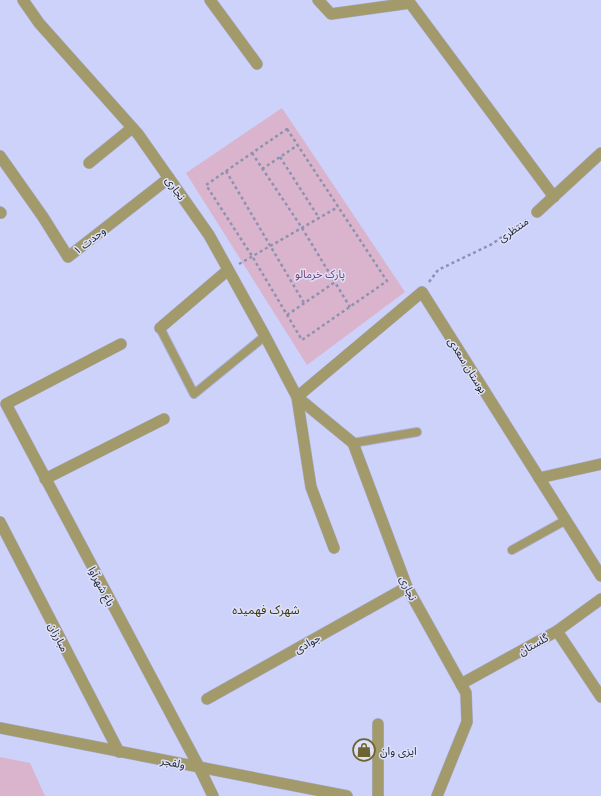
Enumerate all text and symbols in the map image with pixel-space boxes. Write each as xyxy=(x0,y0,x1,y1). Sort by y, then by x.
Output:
street label: نجاری xyxy=(163,173,189,203)
street label: منتظری xyxy=(495,213,531,245)
street label: وحدت ۱ xyxy=(70,223,108,257)
park label: پارک خرمالو xyxy=(295,266,345,282)
street label: بوستان سعدی xyxy=(445,334,491,396)
street label: باغ شهرآوا xyxy=(84,563,119,609)
street label: نجاری xyxy=(397,573,421,603)
district label: شهرک فهمیده xyxy=(232,601,300,618)
street label: مبارزان xyxy=(45,620,73,654)
street label: جوادی xyxy=(291,629,323,656)
street label: گلستان xyxy=(515,629,551,658)
shop icon: ایزی وان xyxy=(351,737,377,763)
place label: ایزی وان xyxy=(380,743,417,758)
street label: ولفجر xyxy=(159,752,187,772)

